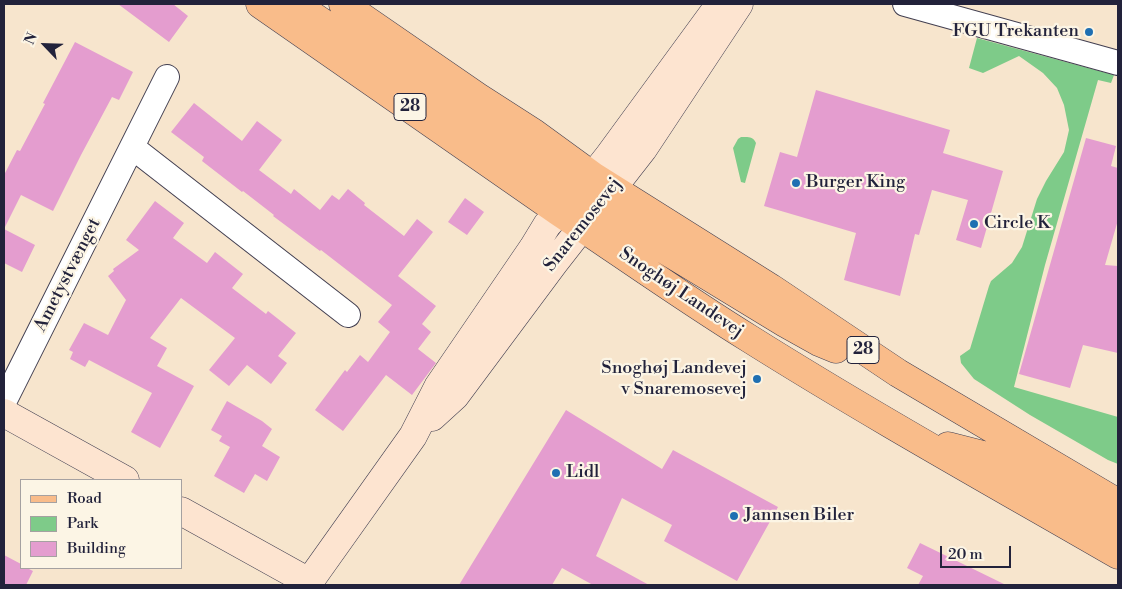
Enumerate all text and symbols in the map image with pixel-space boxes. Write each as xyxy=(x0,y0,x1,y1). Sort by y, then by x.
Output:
north arrow xyxy=(20,20,70,70)
place label: FGU Trekanten xyxy=(953,21,1079,43)
marker: FGU Trekanten xyxy=(1083,26,1095,38)
text: N xyxy=(21,30,42,48)
road number: 28 xyxy=(394,94,426,120)
place label: Burger King xyxy=(806,172,905,194)
street label: Snaremosevej xyxy=(540,174,626,276)
marker: Burger King xyxy=(790,177,802,189)
place label: Circle K xyxy=(984,213,1050,235)
street label: Ametystvænget xyxy=(30,215,106,335)
marker: Circle K xyxy=(968,218,980,230)
street label: Snoghøj Landevej xyxy=(615,243,747,343)
road number: 28 xyxy=(847,336,879,364)
place label: Snoghøj Landevej v Snaremosevej xyxy=(601,358,747,400)
marker: Snoghøj Landevej v Snaremosevej xyxy=(751,373,763,385)
place label: Lidl xyxy=(566,462,599,484)
marker: Lidl xyxy=(550,467,562,479)
legend xyxy=(20,479,182,569)
text: Road xyxy=(67,489,102,508)
place label: Jannsen Biler xyxy=(744,505,854,527)
marker: Jannsen Biler xyxy=(728,510,740,522)
text: Park xyxy=(67,514,98,533)
scale bar xyxy=(942,536,1013,568)
text: Building xyxy=(67,539,126,558)
text: 20 m xyxy=(948,545,983,564)

